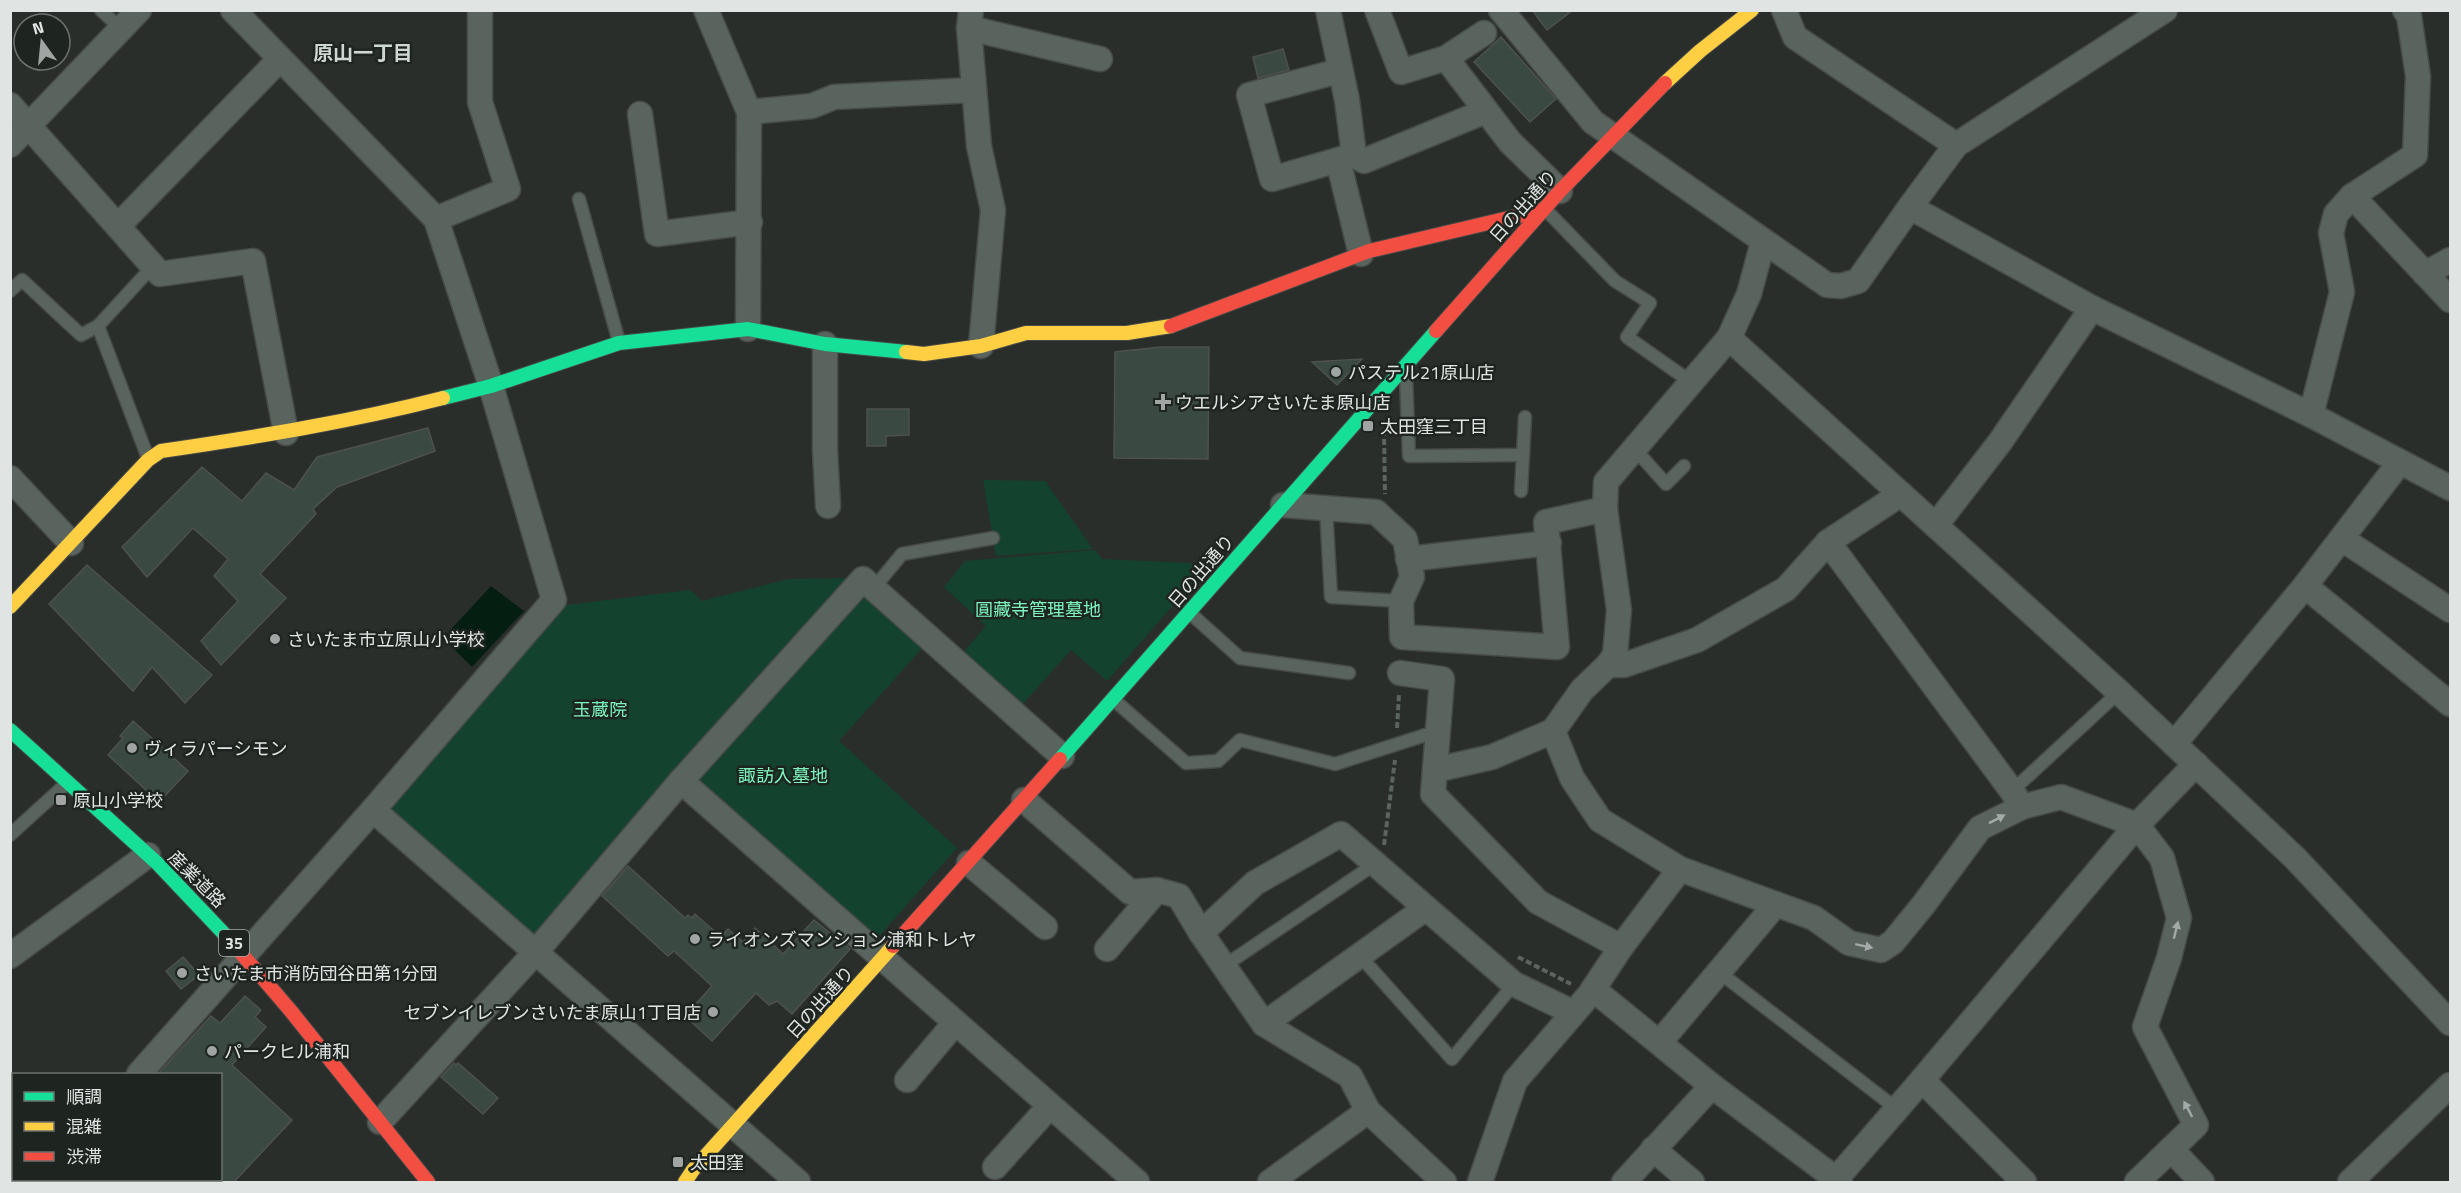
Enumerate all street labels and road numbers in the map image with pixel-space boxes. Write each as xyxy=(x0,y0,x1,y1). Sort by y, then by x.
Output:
street label: 日の出通り xyxy=(1483,164,1563,248)
street label: 日の出通り xyxy=(1161,528,1241,614)
street label: 産業道路 xyxy=(162,844,232,914)
road number: 35 xyxy=(219,930,249,956)
street label: 日の出通り xyxy=(780,960,860,1044)

